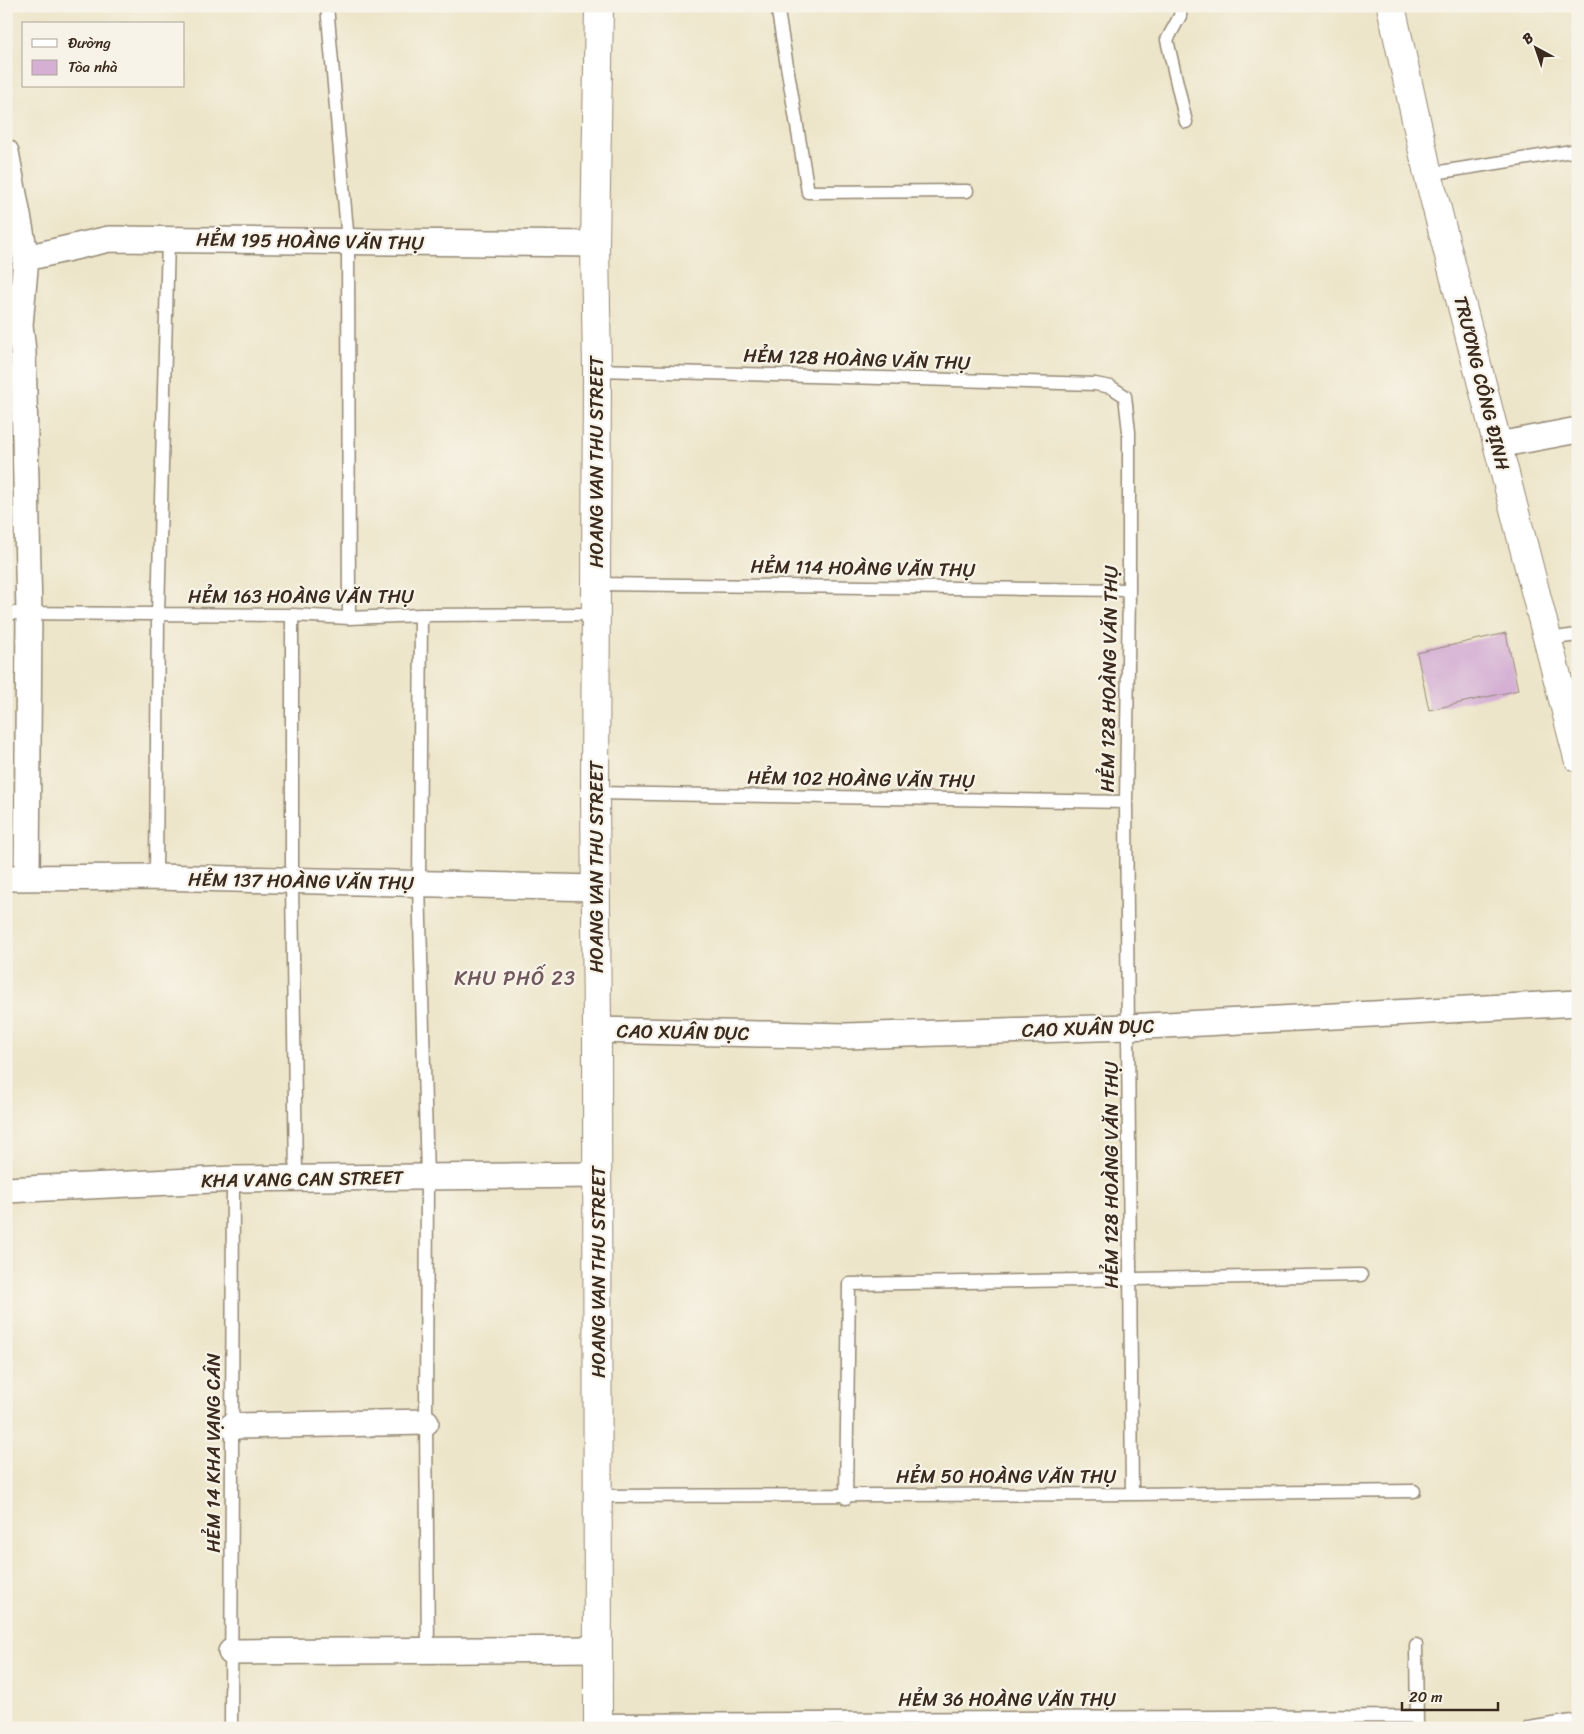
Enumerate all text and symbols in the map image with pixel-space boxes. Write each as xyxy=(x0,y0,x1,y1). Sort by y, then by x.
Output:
legend xyxy=(22,22,185,88)
north arrow xyxy=(1512,22,1562,72)
text: B xyxy=(1517,26,1540,51)
text: Đường xyxy=(68,30,111,56)
text: Tòa nhà xyxy=(68,54,118,80)
street label: HẺM 195 HOÀNG VĂN THỤ xyxy=(196,223,425,259)
street label: TRƯƠNG CÔNG ĐỊNH xyxy=(1444,292,1520,474)
street label: HẺM 128 HOÀNG VĂN THỤ xyxy=(743,339,971,379)
street label: HOANG VAN THU STREET xyxy=(580,355,613,568)
street label: HẺM 114 HOÀNG VĂN THỤ xyxy=(750,550,976,586)
street label: HẺM 128 HOÀNG VĂN THỤ xyxy=(1091,565,1127,793)
street label: HẺM 163 HOÀNG VĂN THỤ xyxy=(188,580,414,613)
street label: HOANG VAN THU STREET xyxy=(580,760,613,973)
street label: HẺM 102 HOÀNG VĂN THỤ xyxy=(747,761,975,797)
street label: HẺM 137 HOÀNG VĂN THỤ xyxy=(188,863,415,899)
district label: KHU PHỐ 23 xyxy=(454,961,576,996)
street label: CAO XUÂN DỤC xyxy=(1021,1009,1155,1047)
street label: CAO XUÂN DỤC xyxy=(616,1014,750,1050)
street label: HẺM 128 HOÀNG VĂN THỤ xyxy=(1095,1061,1128,1288)
street label: KHA VANG CAN STREET xyxy=(201,1161,404,1197)
street label: HOANG VAN THU STREET xyxy=(582,1165,615,1378)
street label: HẺM 14 KHA VẠNG CÂN xyxy=(197,1353,230,1553)
street label: HẺM 50 HOÀNG VĂN THỤ xyxy=(896,1460,1116,1493)
scale bar xyxy=(1402,1679,1498,1711)
street label: HẺM 36 HOÀNG VĂN THỤ xyxy=(898,1683,1116,1716)
text: 20 m xyxy=(1409,1684,1443,1710)

